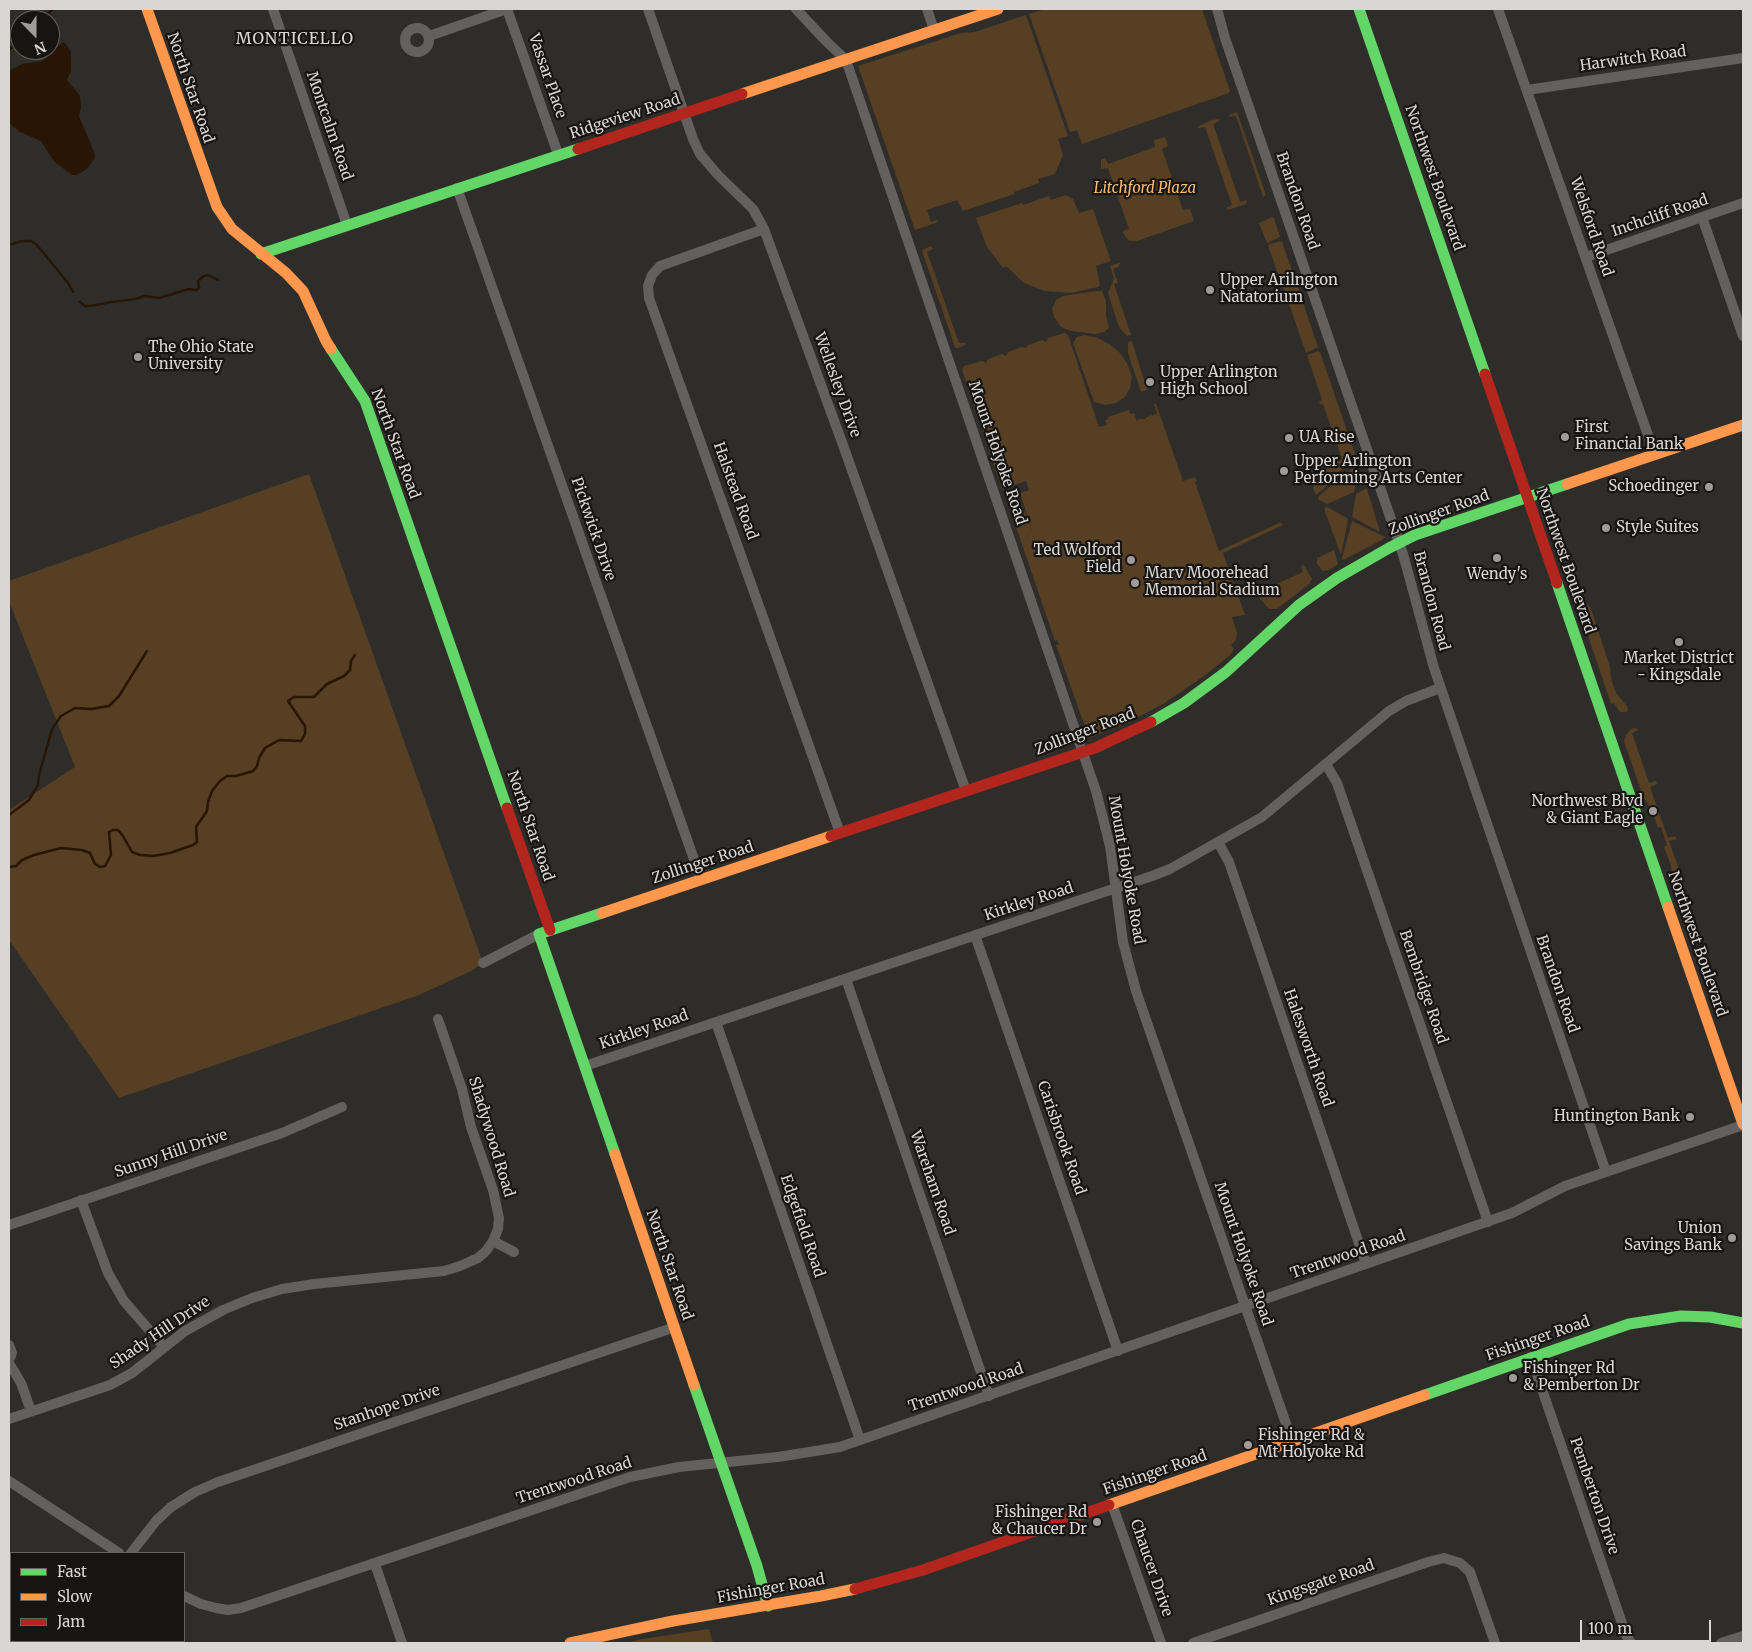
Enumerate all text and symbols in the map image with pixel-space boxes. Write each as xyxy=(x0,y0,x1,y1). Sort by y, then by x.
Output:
north arrow xyxy=(10,10,60,60)
district label: MONTICELLO xyxy=(235,29,355,49)
street label: North Star Road xyxy=(163,30,217,146)
street label: Vassar Place xyxy=(524,31,570,121)
text: N xyxy=(32,38,49,58)
street label: Harwitch Road xyxy=(1579,43,1687,75)
street label: Montcalm Road xyxy=(302,69,356,183)
street label: Ridgeview Road xyxy=(567,91,683,143)
street label: Northwest Boulevard xyxy=(1401,103,1467,253)
street label: Brandon Road xyxy=(1272,150,1322,252)
street label: Welsford Road xyxy=(1566,175,1616,279)
park label: Litchford Plaza xyxy=(1094,180,1196,198)
street label: Inchcliff Road xyxy=(1609,191,1711,241)
place label: Upper Arilngton Natatorium xyxy=(1220,272,1338,307)
marker: Upper Arilngton Natatorium xyxy=(1204,284,1216,296)
street label: Wellesley Drive xyxy=(810,330,864,440)
place label: The Ohio State University xyxy=(148,339,253,374)
marker: The Ohio State University xyxy=(132,351,144,363)
place label: Upper Arlington High School xyxy=(1160,364,1278,399)
marker: Upper Arlington High School xyxy=(1144,376,1156,388)
street label: Mount Holyoke Road xyxy=(964,379,1030,527)
street label: North Star Road xyxy=(367,387,423,501)
place label: First Financial Bank xyxy=(1575,419,1683,454)
place label: UA Rise xyxy=(1299,429,1354,447)
marker: First Financial Bank xyxy=(1559,431,1571,443)
marker: UA Rise xyxy=(1283,432,1295,444)
street label: Halstead Road xyxy=(709,440,761,542)
place label: Upper Arlington Performing Arts Center xyxy=(1294,453,1463,488)
marker: Upper Arlington Performing Arts Center xyxy=(1278,465,1290,477)
street label: Pickwick Drive xyxy=(567,475,619,583)
place label: Schoedinger xyxy=(1608,478,1699,496)
marker: Schoedinger xyxy=(1703,481,1715,493)
street label: Zollinger Road xyxy=(1386,486,1492,540)
street label: Northwest Boulevard xyxy=(1532,486,1598,636)
place label: Style Suites xyxy=(1616,519,1699,537)
marker: Style Suites xyxy=(1600,522,1612,534)
place label: Ted Wolford Field xyxy=(1033,542,1121,577)
street label: Brandon Road xyxy=(1409,549,1453,653)
marker: Wendy's xyxy=(1491,552,1503,564)
marker: Ted Wolford Field xyxy=(1125,554,1137,566)
place label: Marv Moorehead Memorial Stadium xyxy=(1145,565,1280,600)
place label: Wendy's xyxy=(1467,566,1527,584)
marker: Marv Moorehead Memorial Stadium xyxy=(1129,577,1141,589)
marker: Market District - Kingsdale xyxy=(1673,636,1685,648)
place label: Market District - Kingsdale xyxy=(1624,650,1734,685)
street label: Zollinger Road xyxy=(1032,705,1138,759)
street label: North Star Road xyxy=(503,768,557,884)
place label: Northwest Blvd & Giant Eagle xyxy=(1532,793,1643,828)
street label: Mount Holyoke Road xyxy=(1104,794,1148,946)
marker: Northwest Blvd & Giant Eagle xyxy=(1647,805,1659,817)
street label: Zollinger Road xyxy=(650,838,756,888)
street label: Northwest Boulevard xyxy=(1664,869,1730,1019)
street label: Kirkley Road xyxy=(982,879,1076,925)
street label: Bembridge Road xyxy=(1395,928,1451,1046)
street label: Brandon Road xyxy=(1532,933,1582,1035)
street label: Halesworth Road xyxy=(1279,987,1337,1109)
street label: Kirkley Road xyxy=(597,1006,691,1054)
street label: Shadywood Road xyxy=(464,1075,518,1199)
street label: Carisbrook Road xyxy=(1033,1079,1089,1197)
place label: Huntington Bank xyxy=(1554,1108,1680,1126)
marker: Huntington Bank xyxy=(1684,1111,1696,1123)
street label: Sunny Hill Drive xyxy=(112,1126,230,1182)
street label: Wareham Road xyxy=(906,1128,958,1238)
street label: Edgefield Road xyxy=(776,1172,828,1280)
street label: Mount Holyoke Road xyxy=(1210,1180,1276,1328)
street label: North Star Road xyxy=(642,1207,696,1323)
place label: Union Savings Bank xyxy=(1624,1220,1722,1255)
street label: Trentwood Road xyxy=(1288,1227,1408,1283)
marker: Union Savings Bank xyxy=(1726,1232,1738,1244)
street label: Shady Hill Drive xyxy=(107,1293,213,1373)
street label: Fishinger Road xyxy=(1484,1313,1592,1365)
street label: Trentwood Road xyxy=(906,1360,1026,1416)
place label: Fishinger Rd & Pemberton Dr xyxy=(1523,1360,1640,1395)
marker: Fishinger Rd & Pemberton Dr xyxy=(1507,1372,1519,1384)
street label: Stanhope Drive xyxy=(331,1381,443,1435)
place label: Fishinger Rd & Mt Holyoke Rd xyxy=(1258,1427,1365,1462)
street label: Pemberton Drive xyxy=(1566,1435,1622,1557)
marker: Fishinger Rd & Mt Holyoke Rd xyxy=(1242,1439,1254,1451)
street label: Fishinger Road xyxy=(1101,1447,1209,1499)
street label: Trentwood Road xyxy=(514,1454,634,1508)
place label: Fishinger Rd & Chaucer Dr xyxy=(992,1504,1087,1539)
marker: Fishinger Rd & Chaucer Dr xyxy=(1091,1516,1103,1528)
street label: Chaucer Drive xyxy=(1126,1517,1176,1619)
legend xyxy=(10,1552,185,1642)
street label: Kingsgate Road xyxy=(1265,1556,1377,1610)
text: Fast xyxy=(57,1562,87,1581)
street label: Fishinger Road xyxy=(716,1571,826,1607)
text: Slow xyxy=(57,1587,92,1606)
scale bar xyxy=(1582,1610,1713,1642)
text: Jam xyxy=(57,1612,85,1631)
text: 100 m xyxy=(1588,1619,1632,1638)

